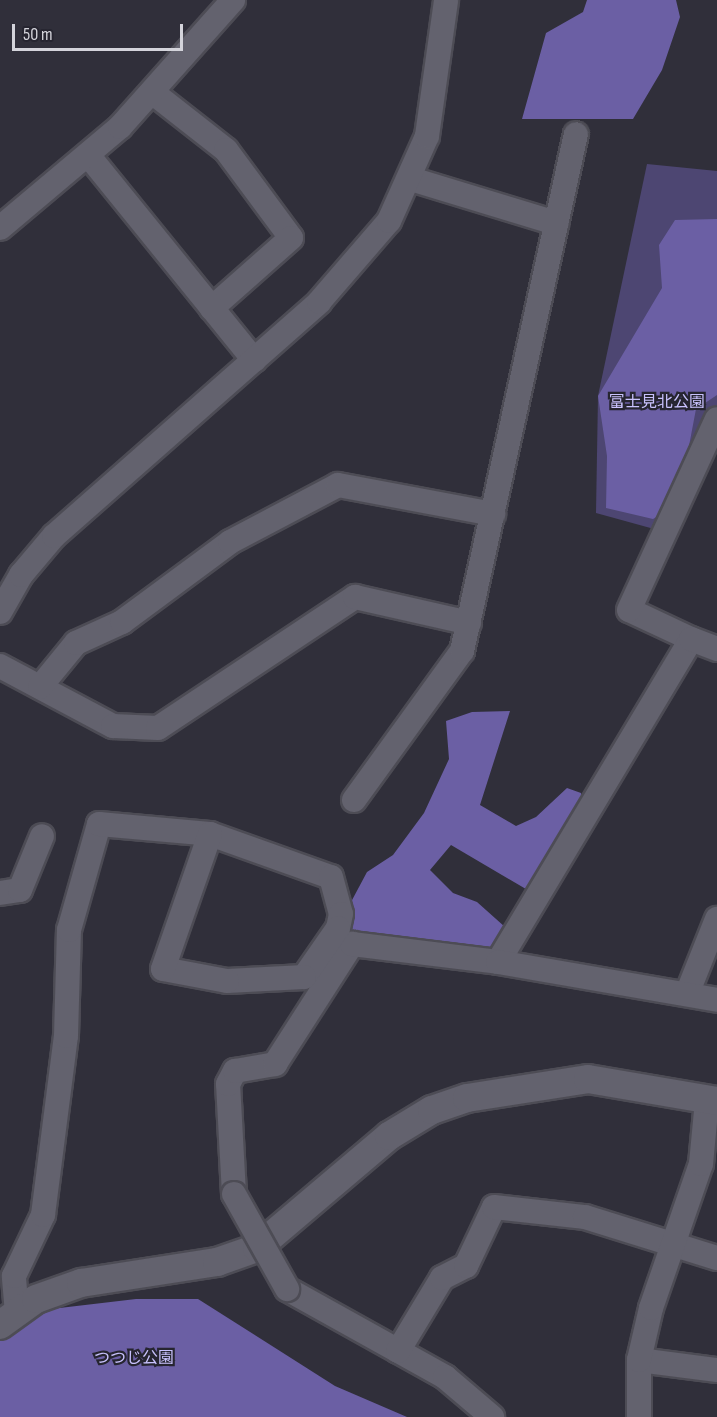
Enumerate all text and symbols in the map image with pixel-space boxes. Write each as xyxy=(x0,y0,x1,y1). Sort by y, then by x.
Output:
scale bar xyxy=(15,12,186,50)
text: 50 m xyxy=(23,24,53,45)
park label: 富士見北公園 xyxy=(609,393,705,413)
park label: つつじ公園 xyxy=(94,1349,174,1369)

